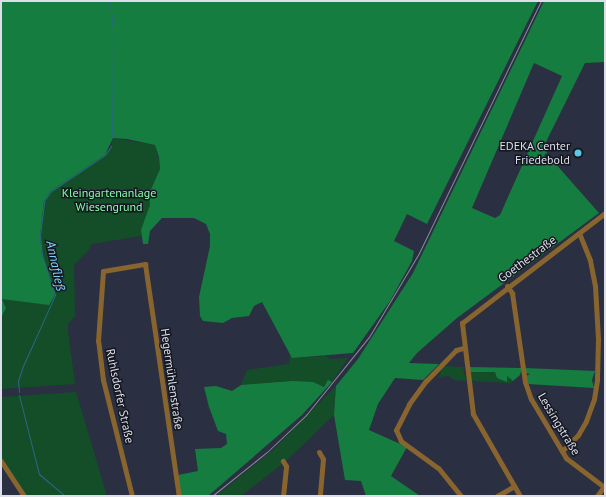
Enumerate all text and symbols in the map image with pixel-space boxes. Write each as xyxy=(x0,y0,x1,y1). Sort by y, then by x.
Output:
place label: EDEKA Center Friedebold xyxy=(499,139,570,167)
marker: EDEKA Center Friedebold xyxy=(573,148,583,158)
park label: Kleingartenanlage Wiesengrund xyxy=(62,186,156,214)
street label: Goethestraße xyxy=(495,233,559,285)
water label: Annafließ xyxy=(42,239,68,293)
street label: Hegermühlenstraße xyxy=(158,328,186,430)
street label: Ruhlsdorfer Straße xyxy=(103,347,137,445)
street label: Lessingstraße xyxy=(535,390,583,458)

